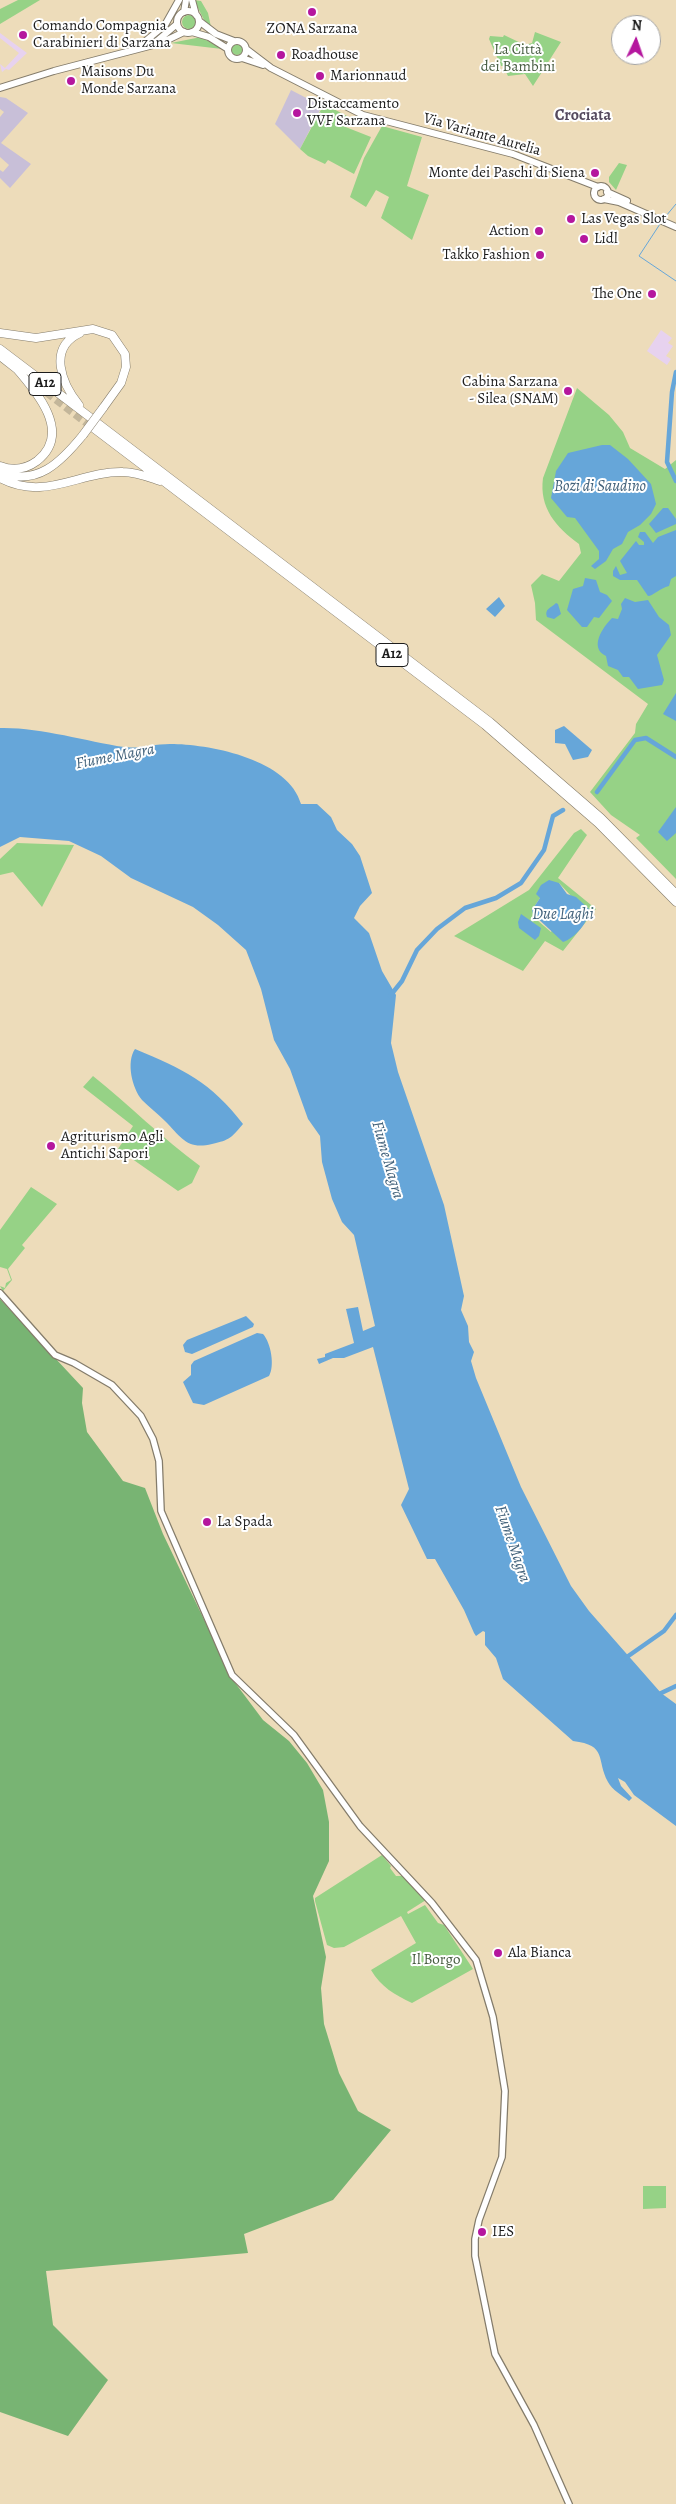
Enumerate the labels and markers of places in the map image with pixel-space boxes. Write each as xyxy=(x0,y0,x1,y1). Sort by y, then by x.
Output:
marker: ZONA Sarzana xyxy=(306,6,318,18)
place label: Comando Compagnia Carabinieri di Sarzana xyxy=(33,17,171,52)
place label: ZONA Sarzana xyxy=(267,20,357,38)
marker: Comando Compagnia Carabinieri di Sarzana xyxy=(17,29,29,41)
place label: Roadhouse xyxy=(291,46,359,64)
marker: Roadhouse xyxy=(275,49,287,61)
place label: Maisons Du Monde Sarzana xyxy=(81,63,176,98)
place label: Marionnaud xyxy=(330,67,407,85)
marker: Marionnaud xyxy=(314,70,326,82)
marker: Maisons Du Monde Sarzana xyxy=(65,75,77,87)
place label: Distaccamento VVF Sarzana xyxy=(307,95,399,130)
marker: Distaccamento VVF Sarzana xyxy=(291,107,303,119)
place label: Monte dei Paschi di Siena xyxy=(429,164,585,182)
marker: Monte dei Paschi di Siena xyxy=(589,167,601,179)
place label: Las Vegas Slot xyxy=(581,210,666,228)
marker: Las Vegas Slot xyxy=(565,213,577,225)
place label: Action xyxy=(489,222,529,240)
marker: Action xyxy=(533,225,545,237)
place label: Lidl xyxy=(594,230,618,248)
marker: Lidl xyxy=(578,233,590,245)
place label: Takko Fashion xyxy=(443,246,530,264)
marker: Takko Fashion xyxy=(534,249,546,261)
place label: The One xyxy=(592,285,642,303)
marker: The One xyxy=(646,288,658,300)
place label: Cabina Sarzana - Silea (SNAM) xyxy=(462,373,558,408)
marker: Cabina Sarzana - Silea (SNAM) xyxy=(562,385,574,397)
place label: Agriturismo Agli Antichi Sapori xyxy=(61,1128,163,1163)
marker: Agriturismo Agli Antichi Sapori xyxy=(45,1140,57,1152)
place label: La Spada xyxy=(217,1513,272,1531)
marker: La Spada xyxy=(201,1516,213,1528)
place label: Ala Bianca xyxy=(508,1944,572,1962)
marker: Ala Bianca xyxy=(492,1947,504,1959)
place label: IES xyxy=(492,2223,514,2241)
marker: IES xyxy=(476,2226,488,2238)

